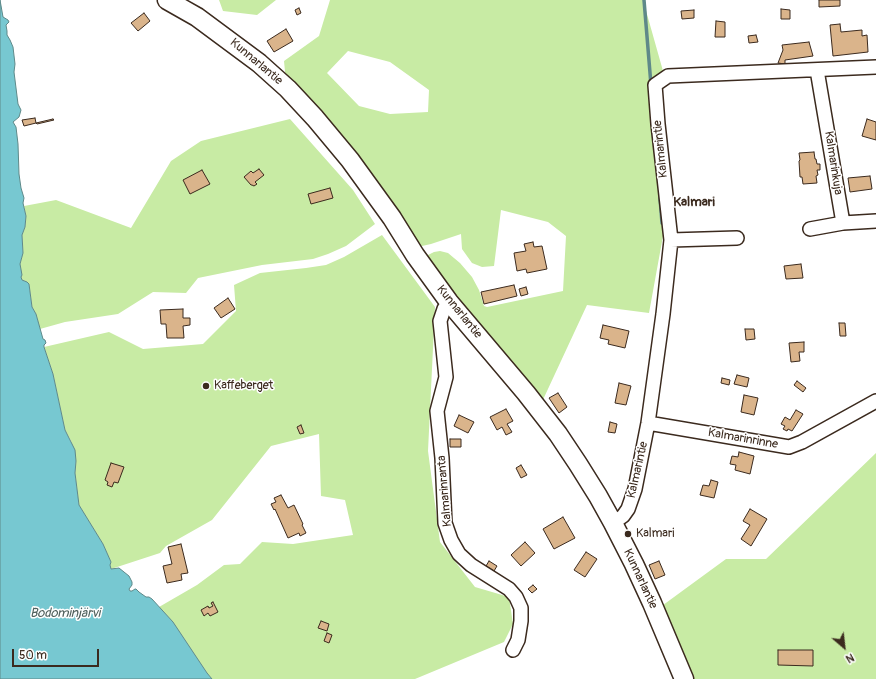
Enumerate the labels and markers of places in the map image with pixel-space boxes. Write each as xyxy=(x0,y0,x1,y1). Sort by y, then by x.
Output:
place label: Kaffeberget xyxy=(214,379,273,393)
marker: Kaffeberget xyxy=(201,381,211,391)
place label: Kalmari xyxy=(636,527,674,541)
marker: Kalmari xyxy=(623,529,633,539)

